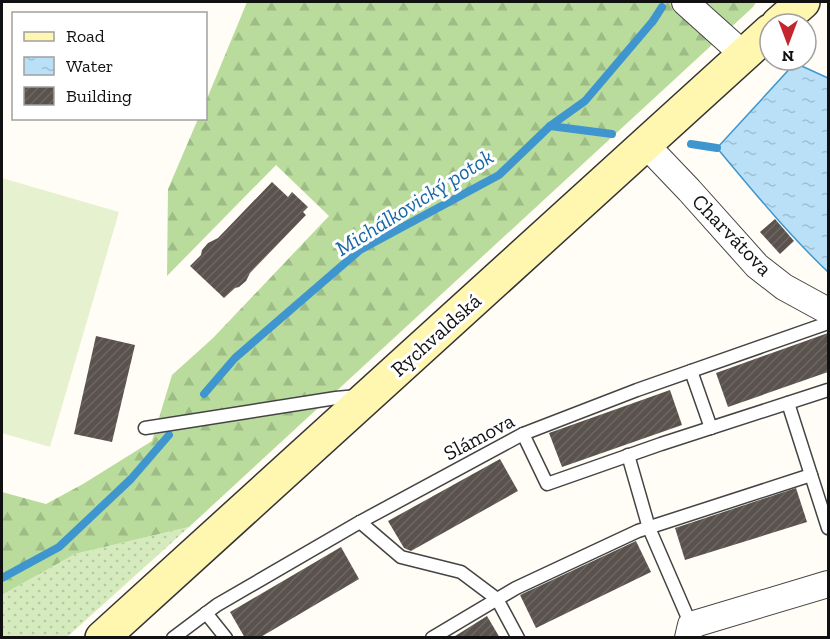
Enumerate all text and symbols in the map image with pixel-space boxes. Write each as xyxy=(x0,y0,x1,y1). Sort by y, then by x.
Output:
legend xyxy=(12,12,207,120)
north arrow xyxy=(758,12,818,72)
text: Road xyxy=(66,25,105,47)
text: N xyxy=(782,47,794,66)
text: Water xyxy=(66,55,113,77)
text: Building xyxy=(66,85,132,107)
water label: Michálkovický potok xyxy=(330,143,498,262)
street label: Charvátova xyxy=(687,188,778,281)
street label: Rychvaldská xyxy=(386,288,486,382)
street label: Slámova xyxy=(439,408,518,466)

